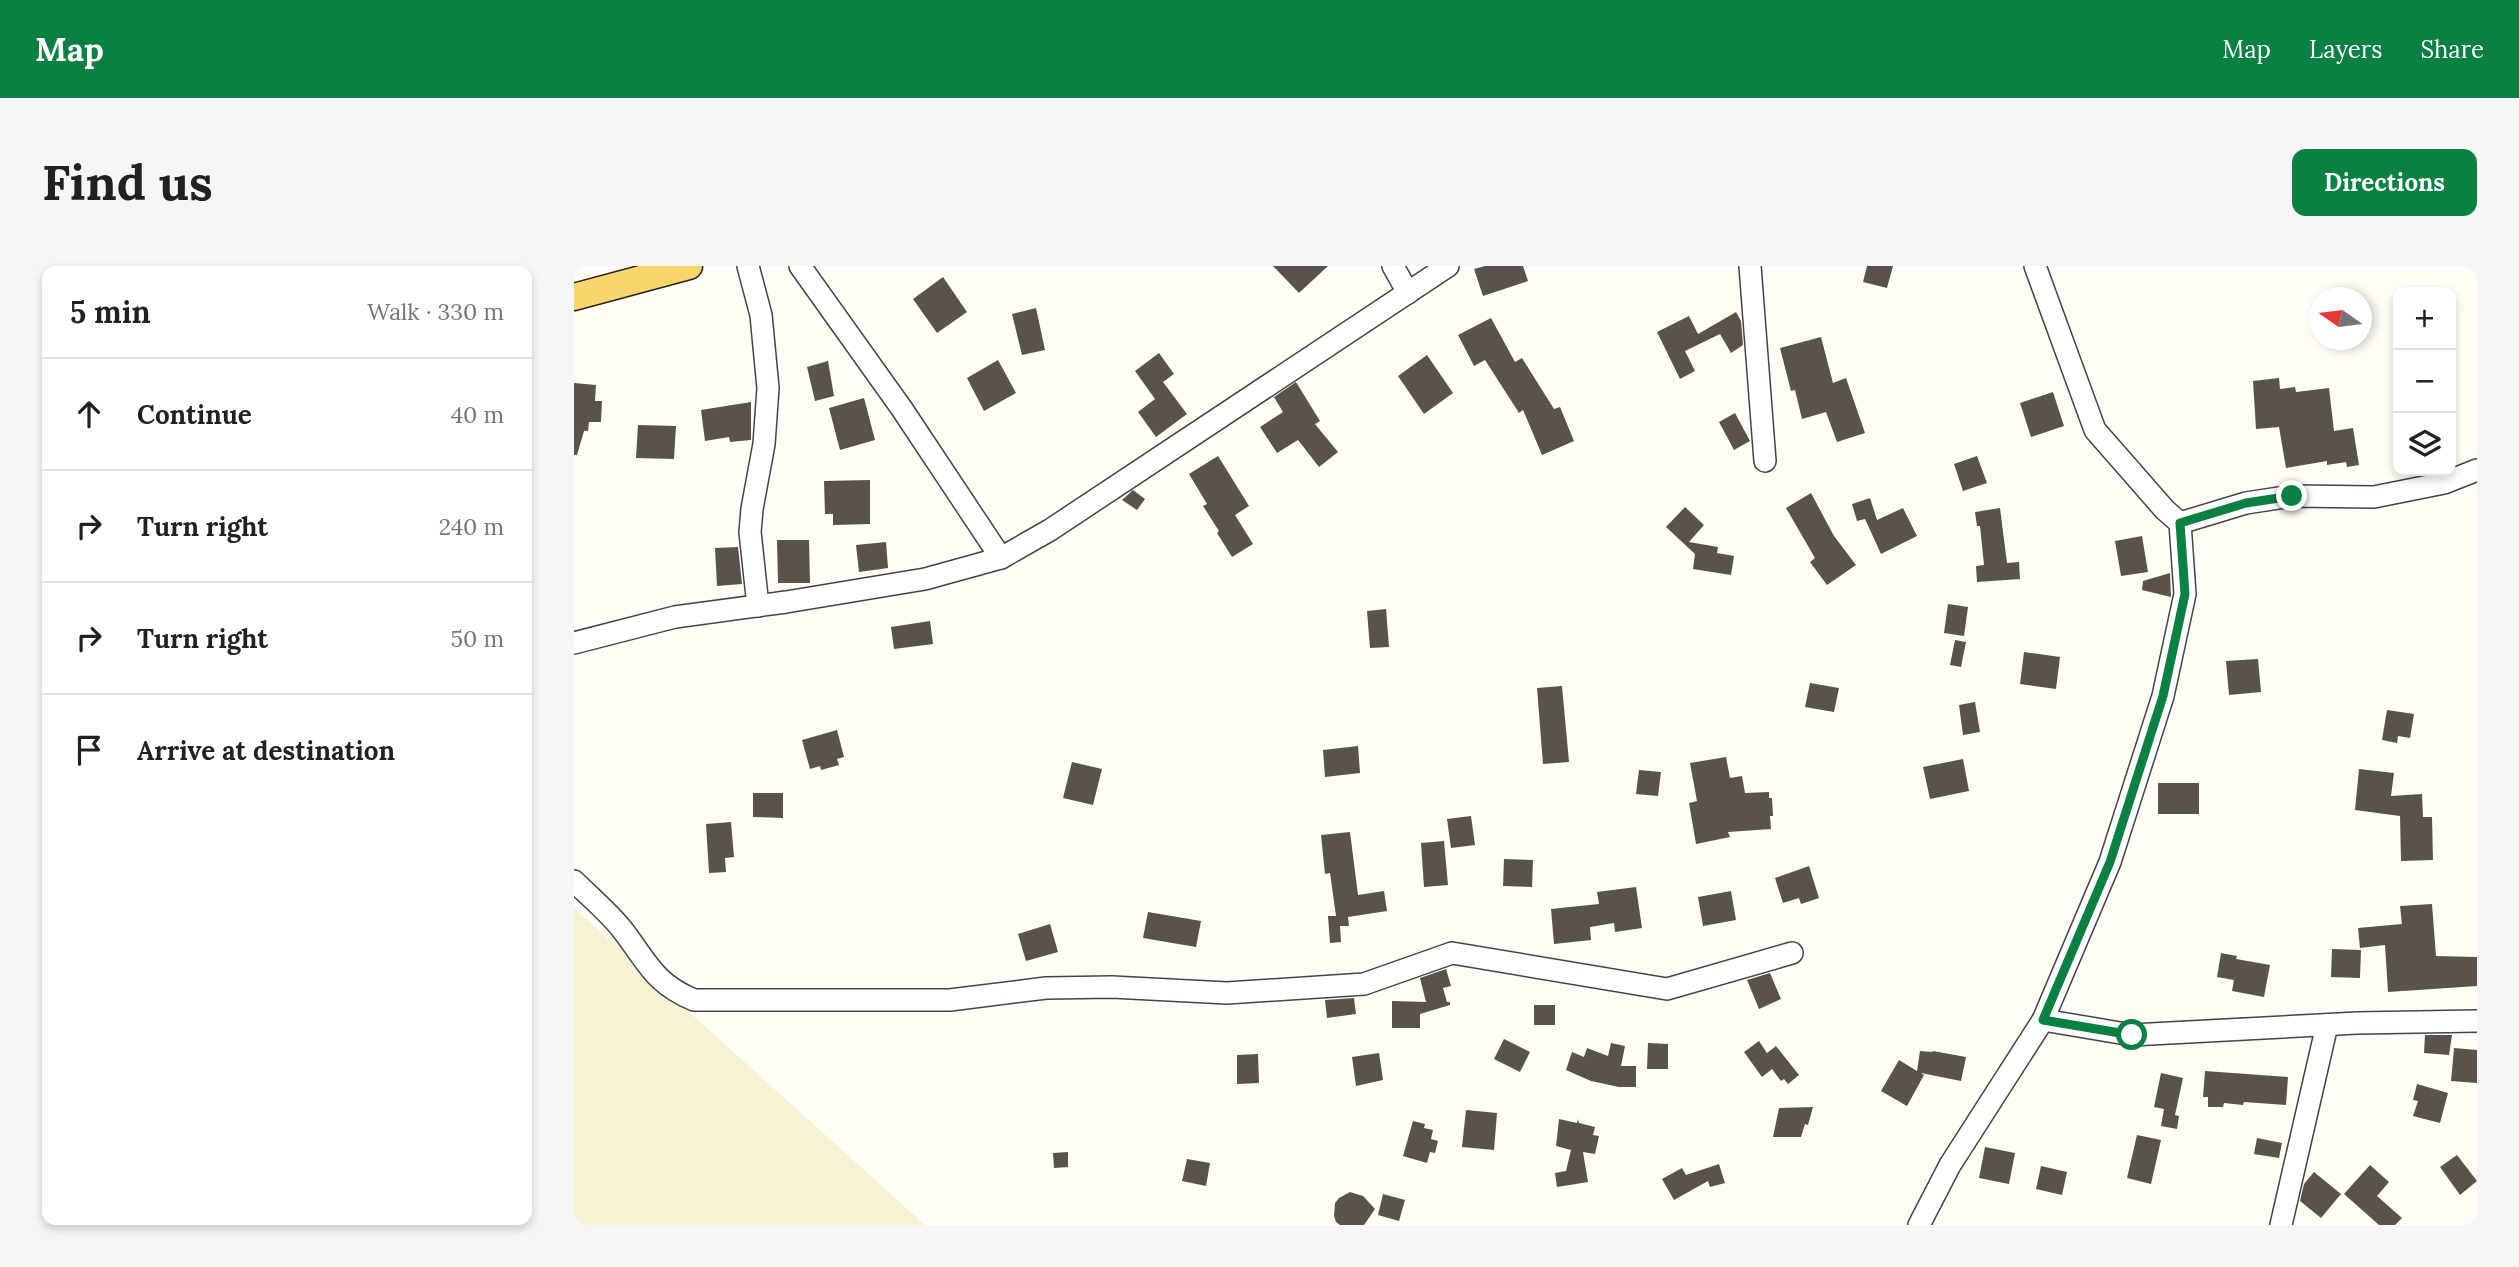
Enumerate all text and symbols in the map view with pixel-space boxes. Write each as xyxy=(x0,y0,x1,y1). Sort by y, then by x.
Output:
text: Map xyxy=(35,28,104,70)
text: Map xyxy=(2222,34,2271,65)
text: Layers xyxy=(2309,34,2382,65)
text: Share xyxy=(2420,34,2484,65)
button: Directions xyxy=(2292,149,2477,216)
text: Find us xyxy=(42,151,213,213)
north arrow xyxy=(2309,287,2372,350)
map controls xyxy=(2393,287,2456,476)
button: + xyxy=(2393,287,2456,350)
text: 5 min xyxy=(70,293,151,331)
text: Walk · 330 m xyxy=(367,297,504,326)
button: − xyxy=(2393,350,2456,413)
icon: ahead xyxy=(70,395,108,433)
text: Continue xyxy=(137,398,252,431)
text: 40 m xyxy=(451,400,504,429)
button: layers xyxy=(2393,413,2456,476)
route end xyxy=(2276,480,2307,511)
icon: right xyxy=(70,507,108,545)
text: Turn right xyxy=(137,510,268,543)
text: 240 m xyxy=(439,512,504,541)
icon: right xyxy=(70,619,108,657)
text: Turn right xyxy=(137,622,268,655)
text: 50 m xyxy=(451,624,504,653)
icon: arrive xyxy=(70,731,108,769)
text: Arrive at destination xyxy=(137,734,395,767)
route start xyxy=(2116,1019,2147,1050)

